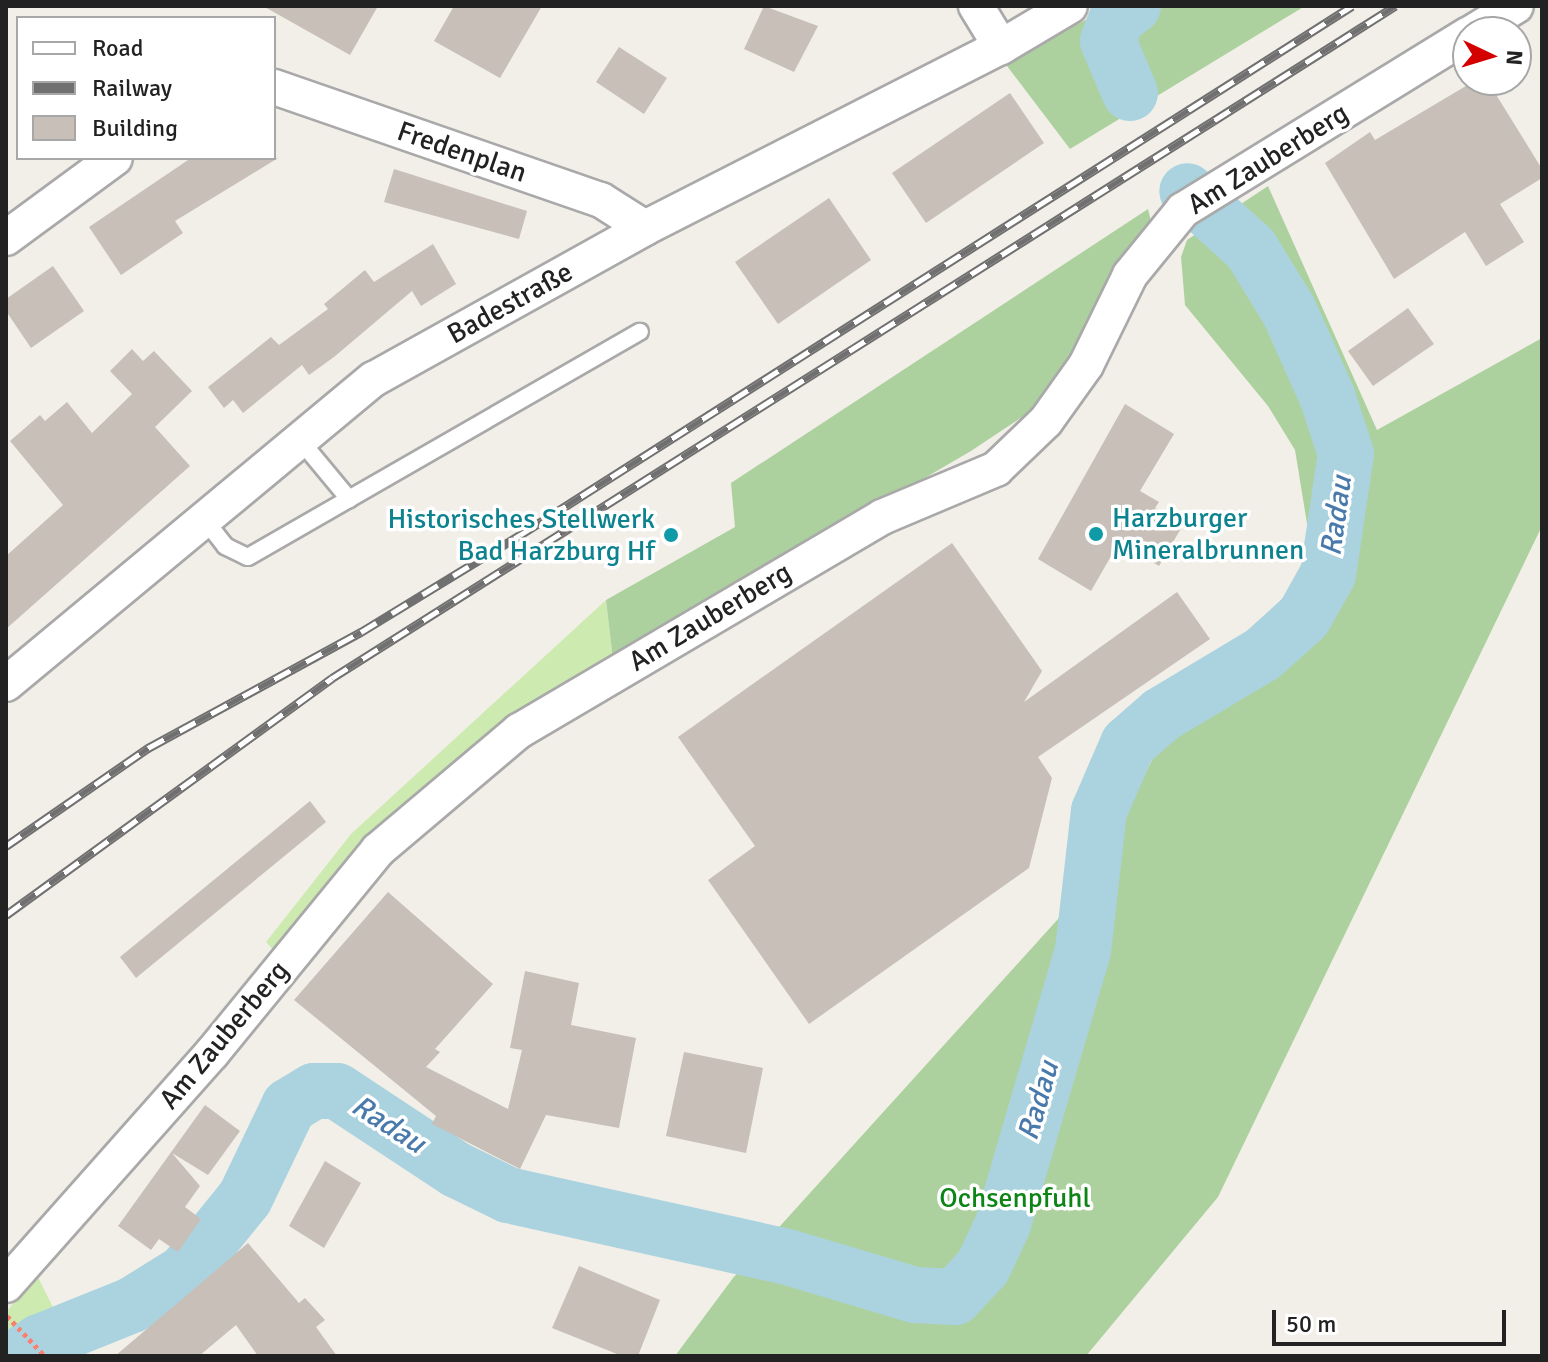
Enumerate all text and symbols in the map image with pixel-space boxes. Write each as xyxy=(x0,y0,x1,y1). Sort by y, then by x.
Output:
legend xyxy=(16,16,276,160)
north arrow xyxy=(1452,16,1532,96)
text: Road xyxy=(92,33,143,63)
text: N xyxy=(1500,49,1528,66)
text: Railway xyxy=(92,73,172,103)
street label: Am Zauberberg xyxy=(1181,96,1355,222)
text: Building xyxy=(92,113,178,143)
street label: Fredenplan xyxy=(393,114,531,190)
street label: Badestraße xyxy=(442,255,578,351)
water label: Radau xyxy=(1314,474,1360,558)
place label: Harzburger Mineralbrunnen xyxy=(1112,501,1304,567)
place label: Historisches Stellwerk Bad Harzburg Hf xyxy=(387,502,655,568)
marker: Harzburger Mineralbrunnen xyxy=(1087,525,1105,543)
marker: Historisches Stellwerk Bad Harzburg Hf xyxy=(662,526,680,544)
street label: Am Zauberberg xyxy=(623,555,797,679)
street label: Am Zauberberg xyxy=(152,954,296,1116)
water label: Radau xyxy=(1011,1057,1067,1145)
water label: Radau xyxy=(344,1088,432,1162)
park label: Ochsenpfuhl xyxy=(939,1181,1091,1215)
scale bar xyxy=(1276,1294,1510,1344)
text: 50 m xyxy=(1286,1309,1336,1339)

